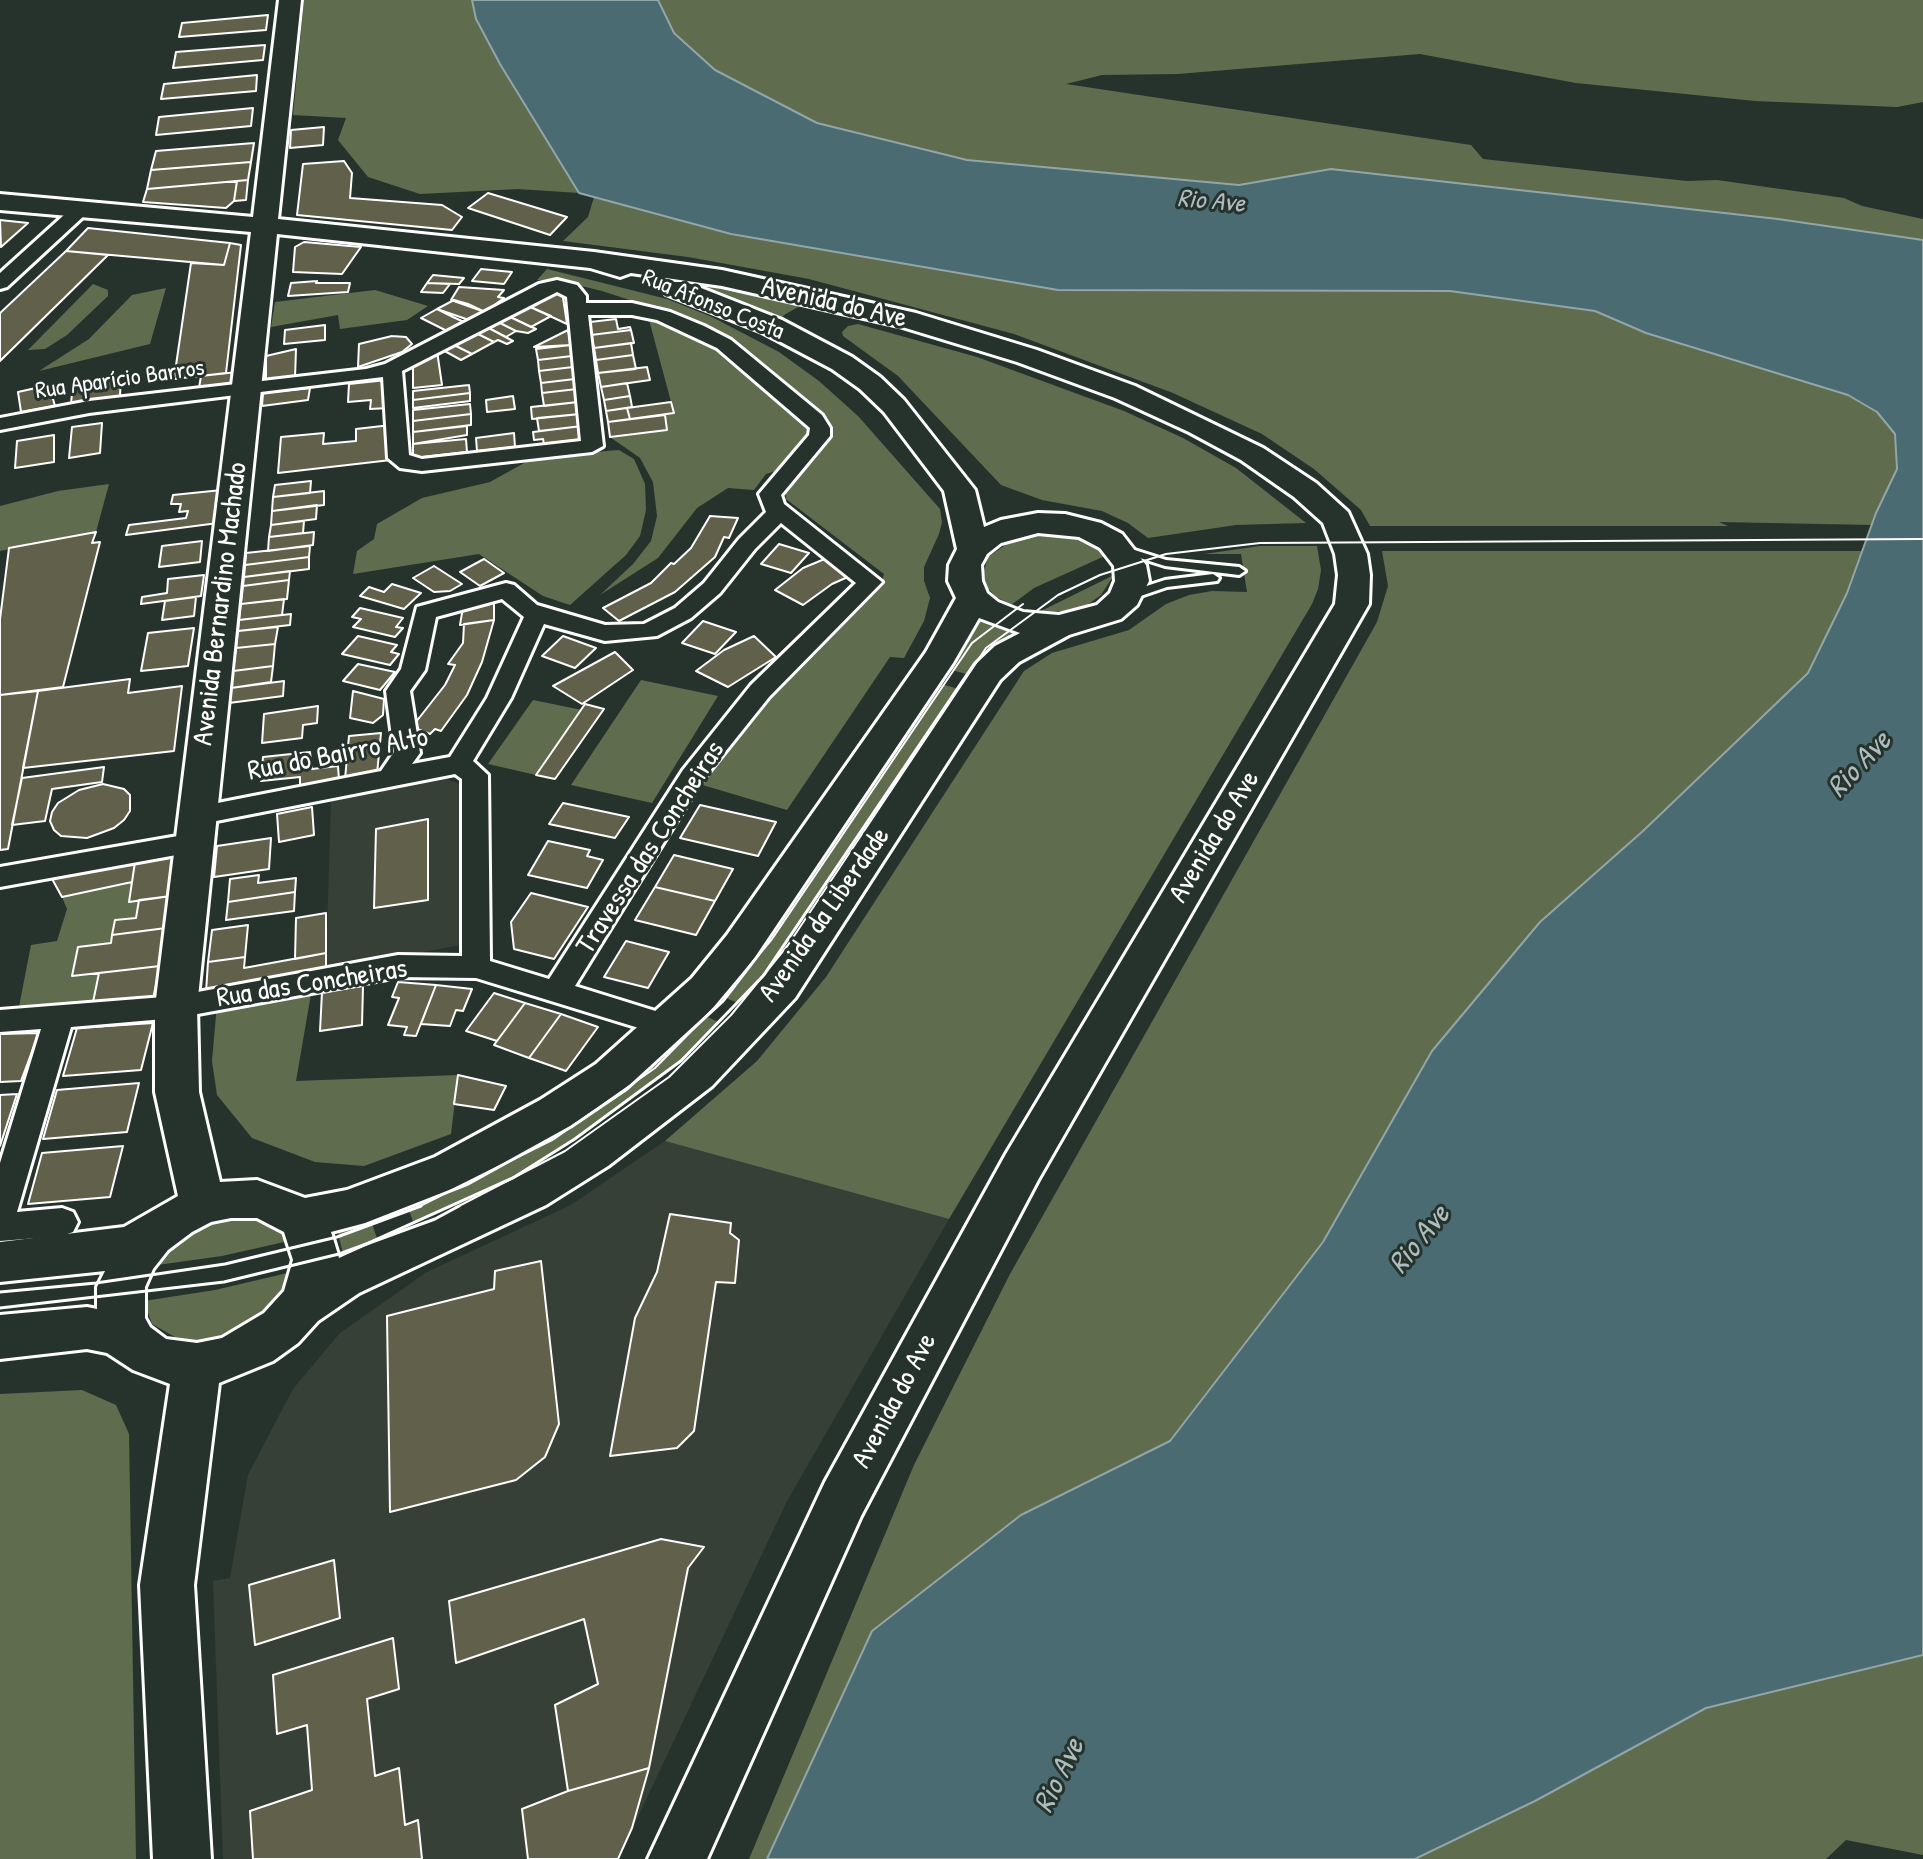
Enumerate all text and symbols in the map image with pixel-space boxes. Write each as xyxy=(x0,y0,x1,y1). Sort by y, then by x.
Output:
water label: Rio Ave xyxy=(1176,184,1246,220)
street label: Rua Afonso Costa xyxy=(638,263,788,347)
street label: Avenida do Ave xyxy=(758,270,910,336)
street label: Rua Aparício Barros xyxy=(34,354,206,406)
street label: Avenida Bernardino Machado xyxy=(187,461,255,747)
street label: Rua do Bairro Alto xyxy=(245,721,431,789)
water label: Rio Ave xyxy=(1820,724,1900,806)
street label: Travessa das Concheiras xyxy=(570,735,732,961)
street label: Avenida do Ave xyxy=(1163,765,1267,909)
street label: Avenida da Liberdade xyxy=(752,821,898,1009)
street label: Rua das Concheiras xyxy=(214,952,410,1016)
water label: Rio Ave xyxy=(1381,1198,1459,1282)
street label: Avenida do Ave xyxy=(845,1328,945,1474)
water label: Rio Ave xyxy=(1027,1733,1093,1819)

